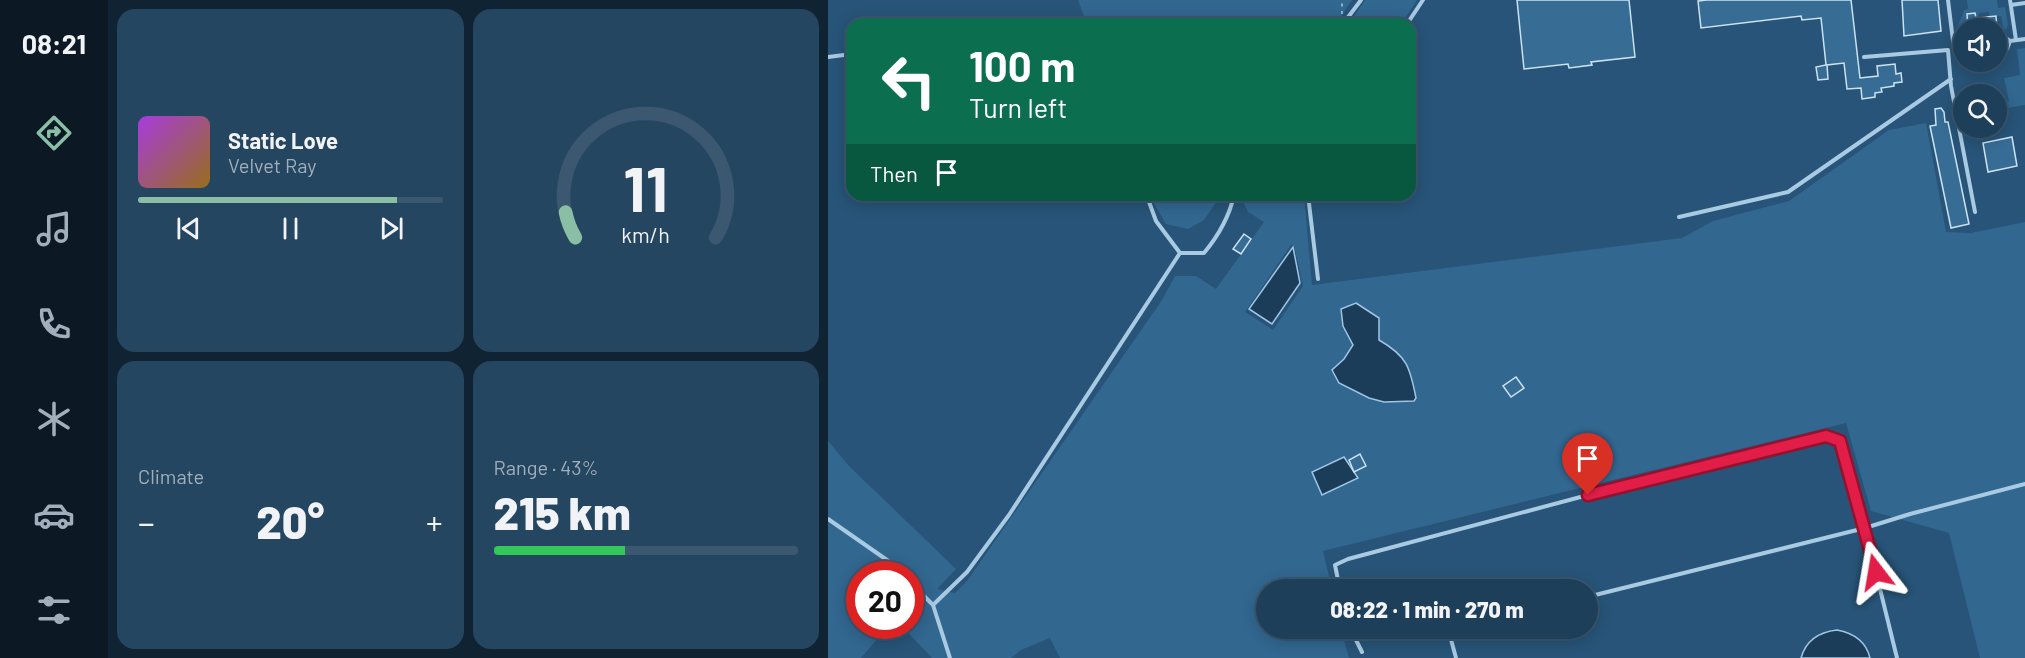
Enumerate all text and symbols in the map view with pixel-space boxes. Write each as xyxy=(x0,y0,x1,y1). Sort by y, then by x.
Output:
map controls xyxy=(1953,18,2007,138)
button: sound xyxy=(1953,18,2007,72)
text: 08:21 xyxy=(22,27,86,59)
text: 100 m xyxy=(969,40,1075,90)
icon: left xyxy=(870,42,948,120)
button: search xyxy=(1953,84,2007,138)
text: Turn left xyxy=(969,91,1067,123)
icon: directions xyxy=(33,112,75,154)
text: Static Love xyxy=(228,127,338,153)
text: 11 xyxy=(623,150,668,224)
text: Velvet Ray xyxy=(228,153,317,177)
icon: arrive xyxy=(930,156,963,189)
text: Then xyxy=(870,160,918,186)
icon: music xyxy=(33,208,75,250)
icon: previous xyxy=(172,212,205,245)
icon: pause xyxy=(274,212,307,245)
icon: next xyxy=(375,212,408,245)
text: km/h xyxy=(621,222,670,247)
icon: phone xyxy=(33,303,75,345)
icon: climate xyxy=(33,398,75,440)
pin xyxy=(1562,433,1613,495)
icon: arrive xyxy=(1571,442,1604,475)
text: Range · 43% xyxy=(494,455,599,479)
text: Climate xyxy=(138,464,204,488)
text: 215 km xyxy=(494,485,631,539)
icon: car xyxy=(33,494,75,536)
text: 20° xyxy=(256,494,324,548)
text: − xyxy=(138,502,155,542)
text: + xyxy=(426,502,443,542)
position arrow xyxy=(1844,540,1908,604)
speed limit sign: 20 xyxy=(846,561,924,639)
icon: filters xyxy=(33,589,75,631)
text: 08:22 · 1 min · 270 m xyxy=(1330,596,1524,622)

